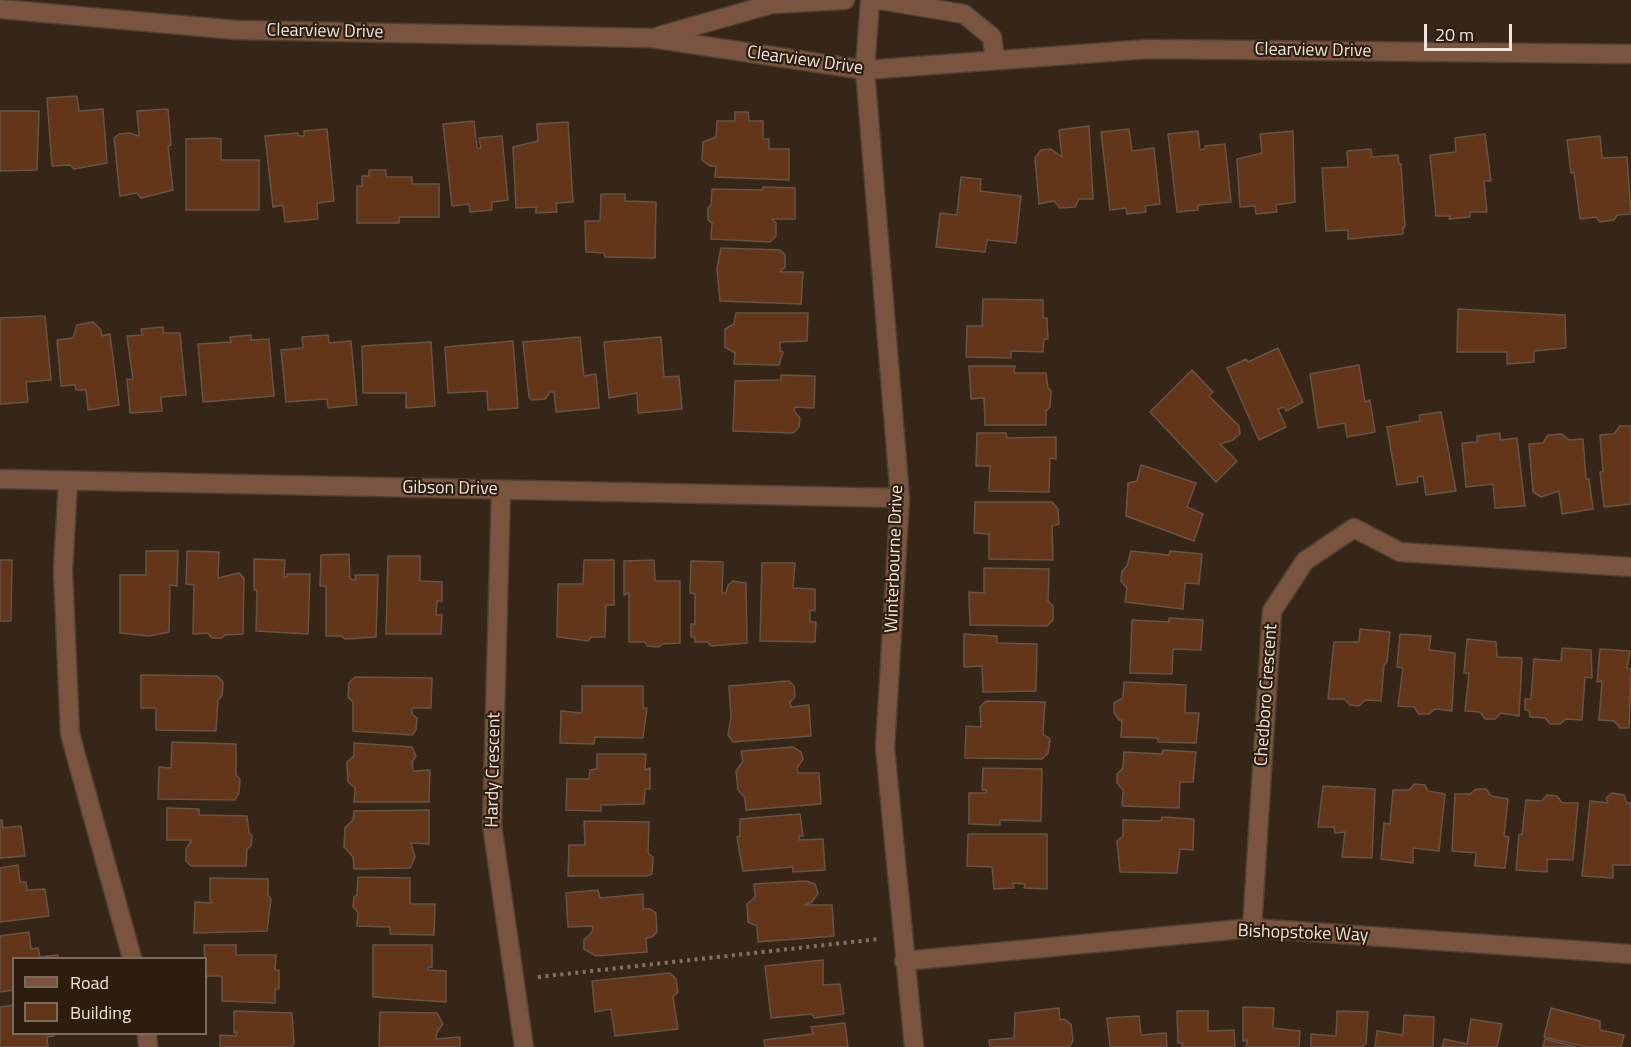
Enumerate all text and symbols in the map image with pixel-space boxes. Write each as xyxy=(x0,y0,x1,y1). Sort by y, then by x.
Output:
scale bar xyxy=(1427,12,1516,50)
street label: Clearview Drive xyxy=(266,20,384,44)
text: 20 m xyxy=(1435,21,1474,48)
street label: Clearview Drive xyxy=(1254,39,1372,63)
street label: Clearview Drive xyxy=(746,42,864,80)
street label: Gibson Drive xyxy=(402,477,498,501)
street label: Winterbourne Drive xyxy=(882,485,908,633)
street label: Chedboro Crescent xyxy=(1251,623,1283,767)
street label: Hardy Crescent xyxy=(482,712,506,828)
street label: Bishopstoke Way xyxy=(1237,921,1369,947)
legend xyxy=(12,957,207,1035)
text: Road xyxy=(70,969,109,996)
text: Building xyxy=(70,999,131,1026)

